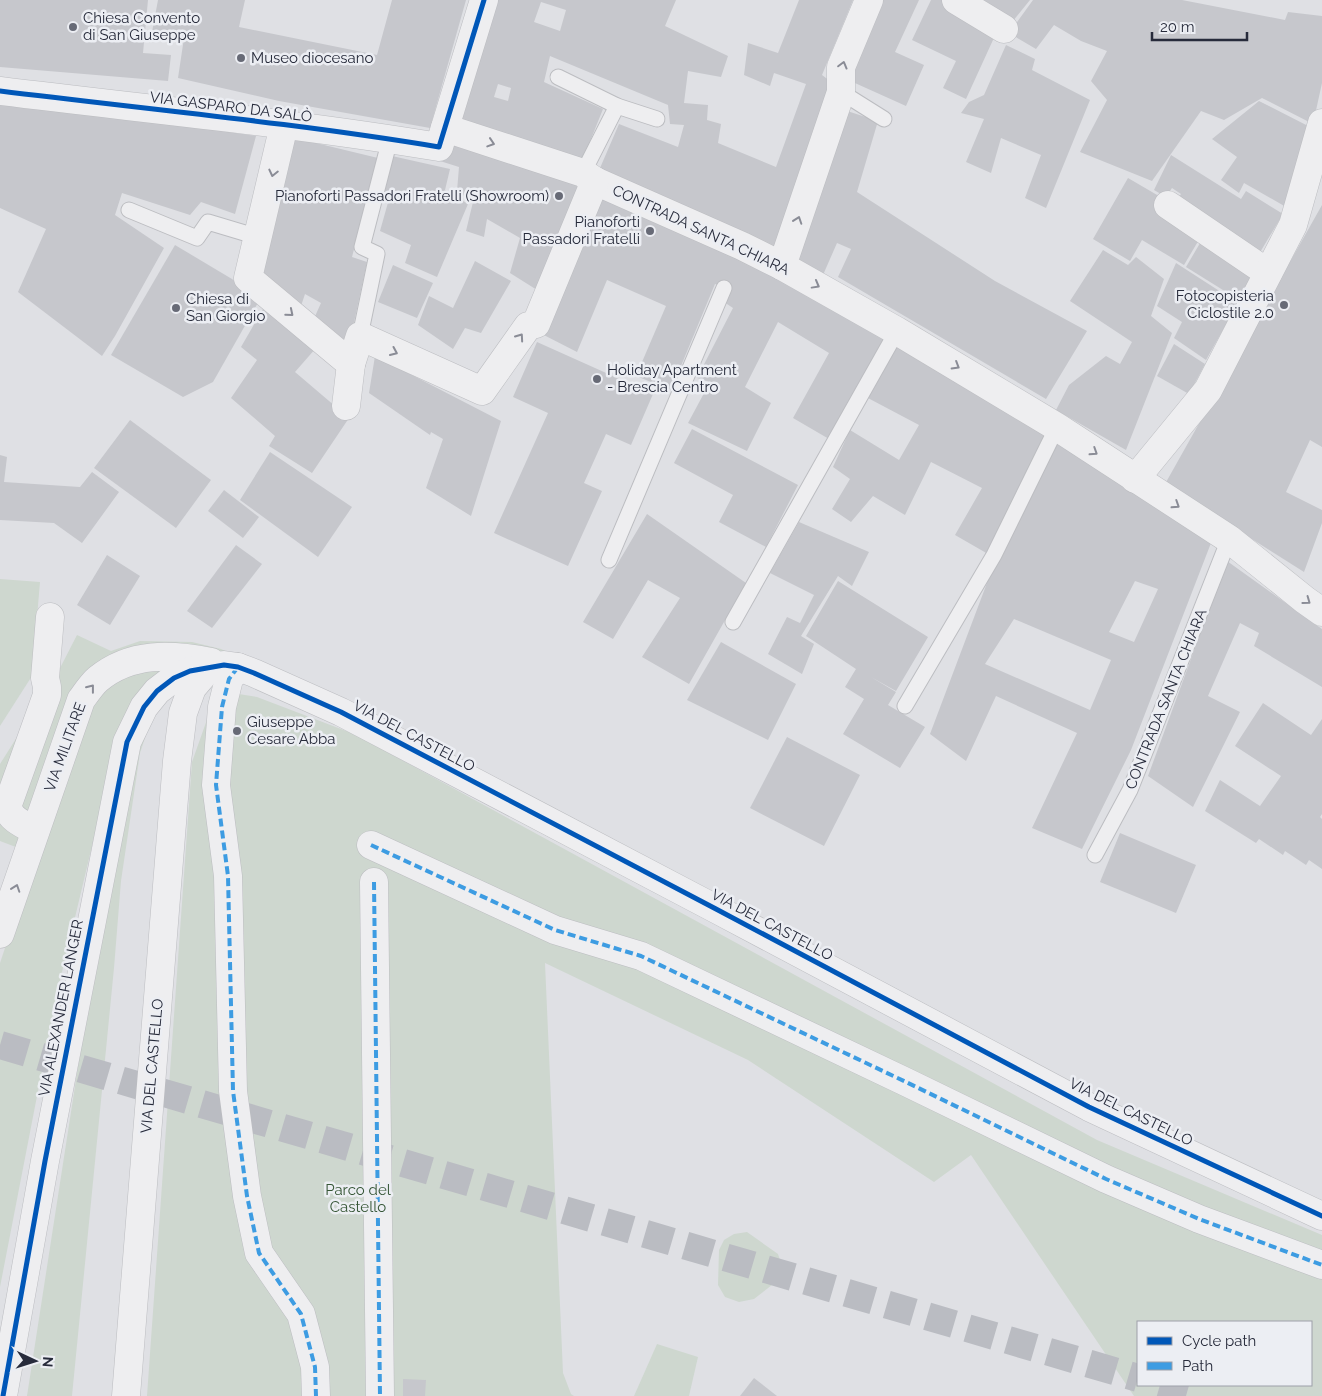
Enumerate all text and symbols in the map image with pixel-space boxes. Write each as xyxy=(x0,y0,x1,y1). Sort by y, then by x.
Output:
place label: Chiesa Convento di San Giuseppe xyxy=(83,9,200,44)
scale bar xyxy=(1152,10,1247,42)
text: 20 m xyxy=(1160,18,1195,36)
marker: Chiesa Convento di San Giuseppe xyxy=(67,21,79,33)
place label: Museo diocesano xyxy=(251,49,374,67)
marker: Museo diocesano xyxy=(235,52,247,64)
one-way arrow xyxy=(837,60,848,69)
street label: VIA GASPARO DA SALÒ xyxy=(149,88,313,126)
one-way arrow xyxy=(486,138,495,148)
one-way arrow xyxy=(268,168,279,177)
street label: CONTRADA SANTA CHIARA xyxy=(610,181,792,279)
place label: Pianoforti Passadori Fratelli (Showroom) xyxy=(275,187,549,205)
marker: Pianoforti Passadori Fratelli (Showroom) xyxy=(553,190,565,202)
place label: Pianoforti Passadori Fratelli xyxy=(523,213,640,248)
one-way arrow xyxy=(792,216,802,224)
marker: Pianoforti Passadori Fratelli xyxy=(644,225,656,237)
one-way arrow xyxy=(810,278,819,288)
place label: Fotocopisteria Ciclostile 2.0 xyxy=(1176,287,1274,322)
place label: Chiesa di San Giorgio xyxy=(186,290,265,325)
marker: Fotocopisteria Ciclostile 2.0 xyxy=(1278,299,1290,311)
marker: Chiesa di San Giorgio xyxy=(170,302,182,314)
one-way arrow xyxy=(284,307,293,316)
one-way arrow xyxy=(514,333,523,343)
one-way arrow xyxy=(389,345,398,356)
one-way arrow xyxy=(951,360,960,370)
place label: Holiday Apartment - Brescia Centro xyxy=(607,361,737,396)
marker: Holiday Apartment - Brescia Centro xyxy=(591,373,603,385)
one-way arrow xyxy=(1089,446,1098,455)
one-way arrow xyxy=(1171,499,1180,508)
one-way arrow xyxy=(1301,595,1311,604)
street label: CONTRADA SANTA CHIARA xyxy=(1121,606,1211,792)
one-way arrow xyxy=(85,684,94,693)
street label: VIA DEL CASTELLO xyxy=(350,696,478,776)
street label: VIA MILITARE xyxy=(40,700,90,794)
place label: Giuseppe Cesare Abba xyxy=(247,713,336,748)
marker: Giuseppe Cesare Abba xyxy=(231,725,243,737)
one-way arrow xyxy=(10,885,20,893)
street label: VIA DEL CASTELLO xyxy=(708,885,836,965)
street label: VIA ALEXANDER LANGER xyxy=(35,918,87,1098)
street label: VIA DEL CASTELLO xyxy=(137,998,167,1134)
street label: VIA DEL CASTELLO xyxy=(1066,1074,1196,1150)
park label: Parco del Castello xyxy=(325,1181,392,1216)
legend xyxy=(1137,1321,1312,1386)
text: Cycle path xyxy=(1182,1332,1256,1350)
north arrow xyxy=(10,1336,60,1386)
text: N xyxy=(40,1356,56,1368)
text: Path xyxy=(1182,1357,1213,1375)

